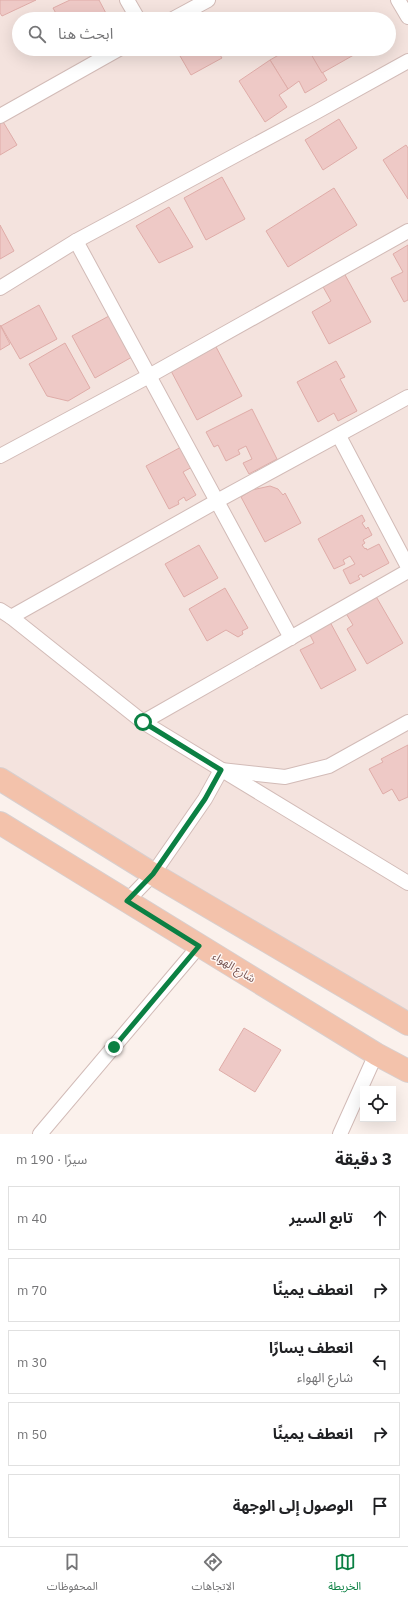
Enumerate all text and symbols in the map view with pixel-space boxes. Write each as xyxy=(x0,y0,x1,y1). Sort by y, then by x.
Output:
search box xyxy=(12,12,396,56)
icon: search xyxy=(26,23,48,45)
text: ابحث هنا xyxy=(58,24,113,43)
route start xyxy=(134,713,152,731)
street label: شارع الهواء xyxy=(210,949,258,986)
route end xyxy=(105,1038,123,1056)
map controls xyxy=(360,1086,396,1122)
button: locate xyxy=(360,1086,396,1122)
text: 3 دقيقة xyxy=(335,1148,392,1170)
text: سيرًا · 190 m xyxy=(16,1151,87,1168)
icon: ahead xyxy=(369,1207,391,1229)
text: تابع السير xyxy=(289,1208,353,1227)
text: 40 m xyxy=(17,1210,47,1227)
icon: right xyxy=(369,1279,391,1301)
text: انعطف يمينًا xyxy=(273,1280,353,1299)
text: 70 m xyxy=(17,1282,47,1299)
text: انعطف يسارًا xyxy=(269,1338,353,1357)
icon: left xyxy=(369,1351,391,1373)
text: 30 m xyxy=(17,1354,47,1371)
text: شارع الهواء xyxy=(297,1369,353,1386)
icon: right xyxy=(369,1423,391,1445)
text: انعطف يمينًا xyxy=(273,1424,353,1443)
text: 50 m xyxy=(17,1426,47,1443)
icon: arrive xyxy=(369,1495,391,1517)
text: الوصول إلى الوجهة xyxy=(233,1496,353,1515)
tab: المحفوظات xyxy=(47,1551,98,1598)
tab: الاتجاهات xyxy=(192,1551,235,1598)
tab: الخريطة xyxy=(328,1551,361,1598)

